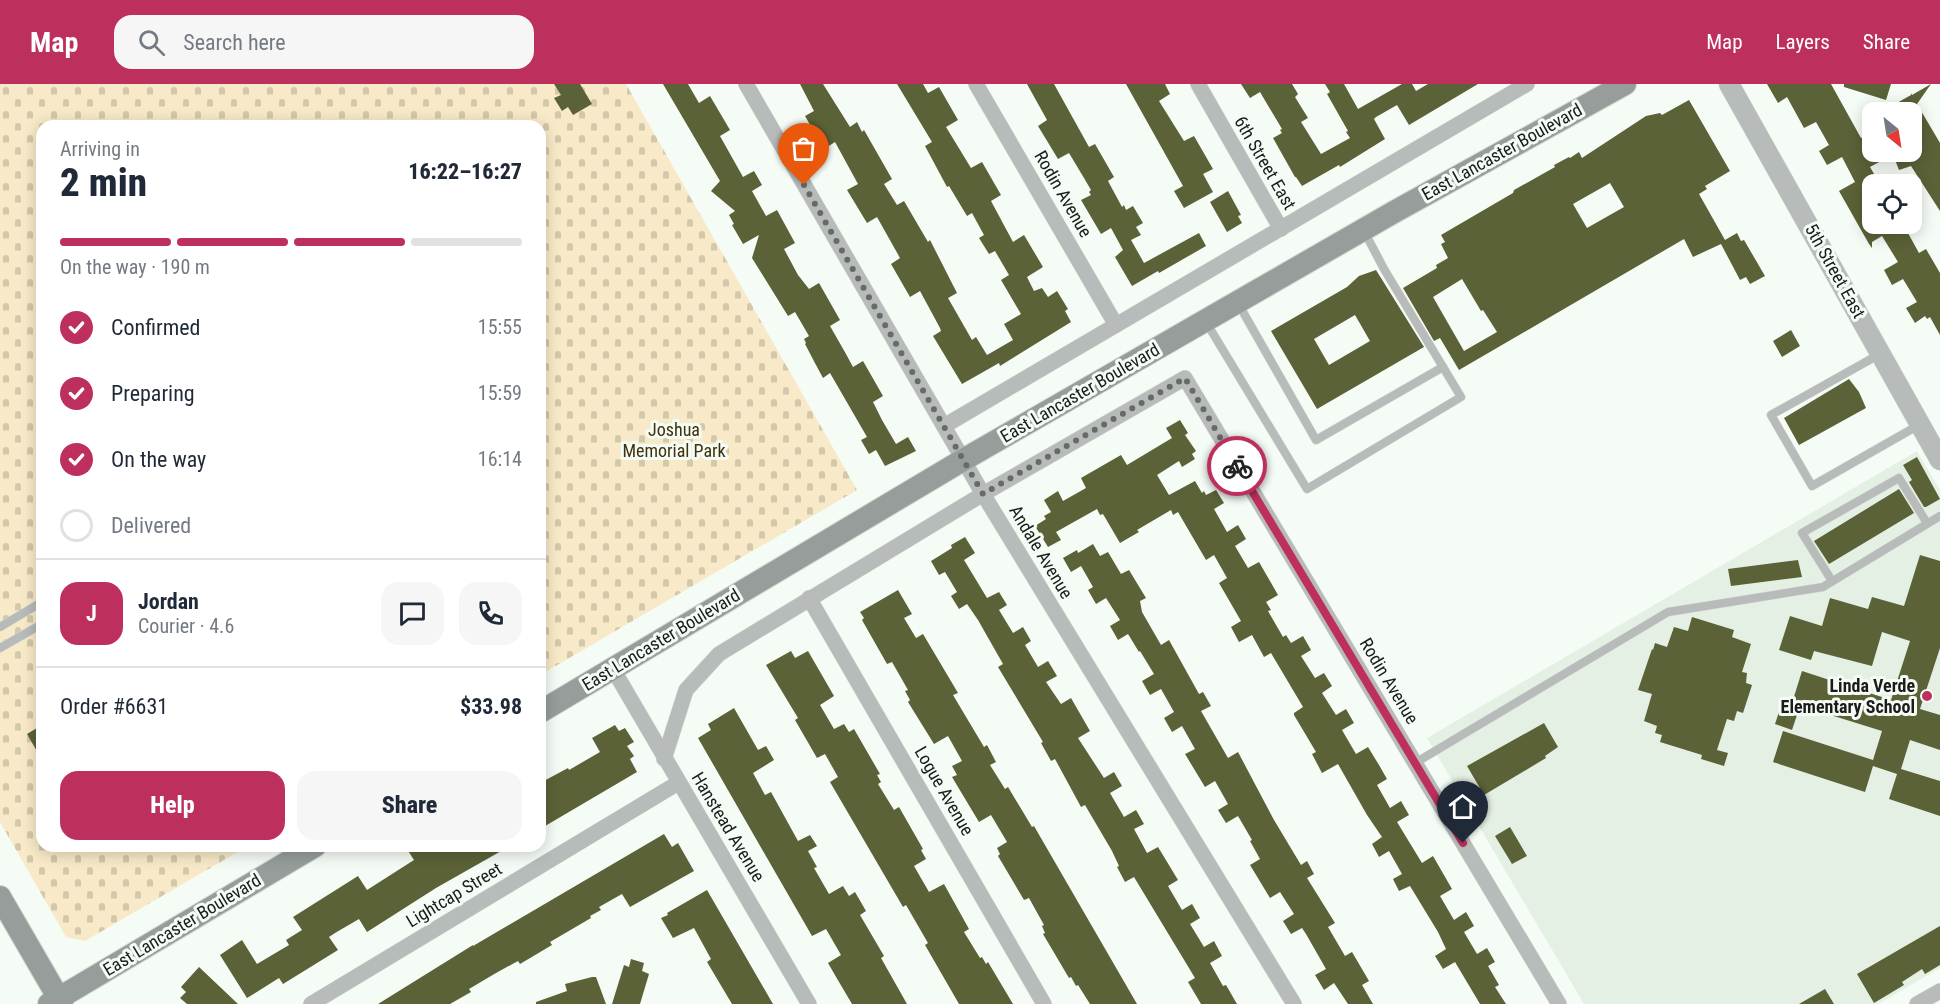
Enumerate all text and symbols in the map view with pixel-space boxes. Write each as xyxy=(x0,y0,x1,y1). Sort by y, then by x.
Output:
search box xyxy=(114,15,534,69)
text: Map xyxy=(30,26,78,59)
icon: search xyxy=(135,26,168,59)
text: Search here xyxy=(183,30,286,55)
text: Map xyxy=(1706,30,1743,54)
text: Layers xyxy=(1776,30,1830,54)
text: Share xyxy=(1863,30,1910,54)
street label: East Lancaster Boulevard xyxy=(1418,99,1586,204)
north arrow xyxy=(1862,102,1922,162)
map controls xyxy=(1862,102,1922,234)
street label: 6th Street East xyxy=(1230,112,1301,213)
pin xyxy=(778,123,829,185)
icon: bag xyxy=(787,132,820,165)
text: Arriving in xyxy=(60,137,140,161)
street label: Rodin Avenue xyxy=(1030,147,1097,241)
text: 16:22–16:27 xyxy=(408,159,522,184)
text: 2 min xyxy=(60,160,147,206)
button: locate xyxy=(1862,174,1922,234)
street label: 5th Street East xyxy=(1801,220,1870,322)
text: On the way · 190 m xyxy=(60,255,210,279)
icon: check xyxy=(60,311,93,344)
text: Confirmed xyxy=(111,315,200,340)
text: 15:55 xyxy=(478,315,522,339)
street label: East Lancaster Boulevard xyxy=(997,338,1163,447)
icon: check xyxy=(60,377,93,410)
text: Preparing xyxy=(111,381,195,406)
text: 15:59 xyxy=(478,381,522,405)
park label: Joshua Memorial Park xyxy=(622,419,726,461)
courier xyxy=(1207,436,1267,496)
icon: check xyxy=(60,443,93,476)
text: On the way xyxy=(111,447,206,472)
text: 16:14 xyxy=(478,447,522,471)
icon: bike xyxy=(1221,450,1254,483)
street label: Andale Avenue xyxy=(1005,501,1078,602)
text: Delivered xyxy=(111,513,191,538)
button: chat xyxy=(381,582,444,645)
button: phone xyxy=(459,582,522,645)
street label: East Lancaster Boulevard xyxy=(578,584,743,695)
text: Jordan xyxy=(138,589,199,614)
text: J xyxy=(86,601,97,626)
text: Courier · 4.6 xyxy=(138,614,234,638)
street label: Rodin Avenue xyxy=(1356,634,1423,727)
place label: Linda Verde Elementary School xyxy=(1781,675,1915,717)
marker: Linda Verde Elementary School xyxy=(1920,689,1934,703)
text: Order #6631 xyxy=(60,694,168,719)
text: $33.98 xyxy=(460,694,522,719)
street label: Logue Avenue xyxy=(910,742,978,839)
street label: Hanstead Avenue xyxy=(687,768,769,885)
button: Help xyxy=(60,771,285,840)
button: Share xyxy=(297,771,522,840)
pin xyxy=(1437,781,1488,843)
icon: home xyxy=(1446,790,1479,823)
street label: Lightcap Street xyxy=(402,858,505,931)
street label: East Lancaster Boulevard xyxy=(99,869,264,980)

